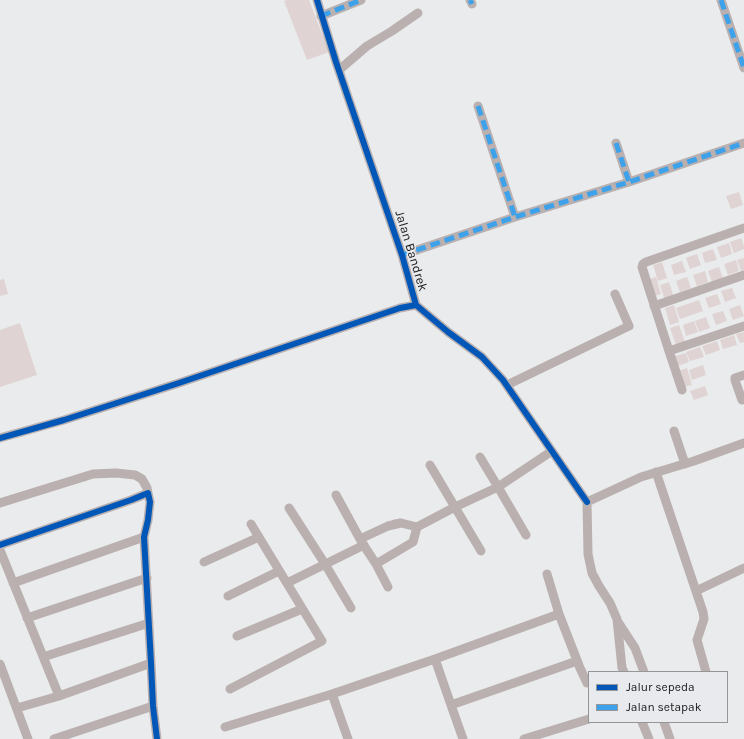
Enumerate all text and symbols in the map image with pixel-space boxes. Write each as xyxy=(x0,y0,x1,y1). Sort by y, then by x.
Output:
street label: Jalan Bandrek xyxy=(391,209,431,293)
legend xyxy=(588,671,728,723)
text: Jalur sepeda xyxy=(626,680,695,694)
text: Jalan setapak xyxy=(626,700,701,714)

